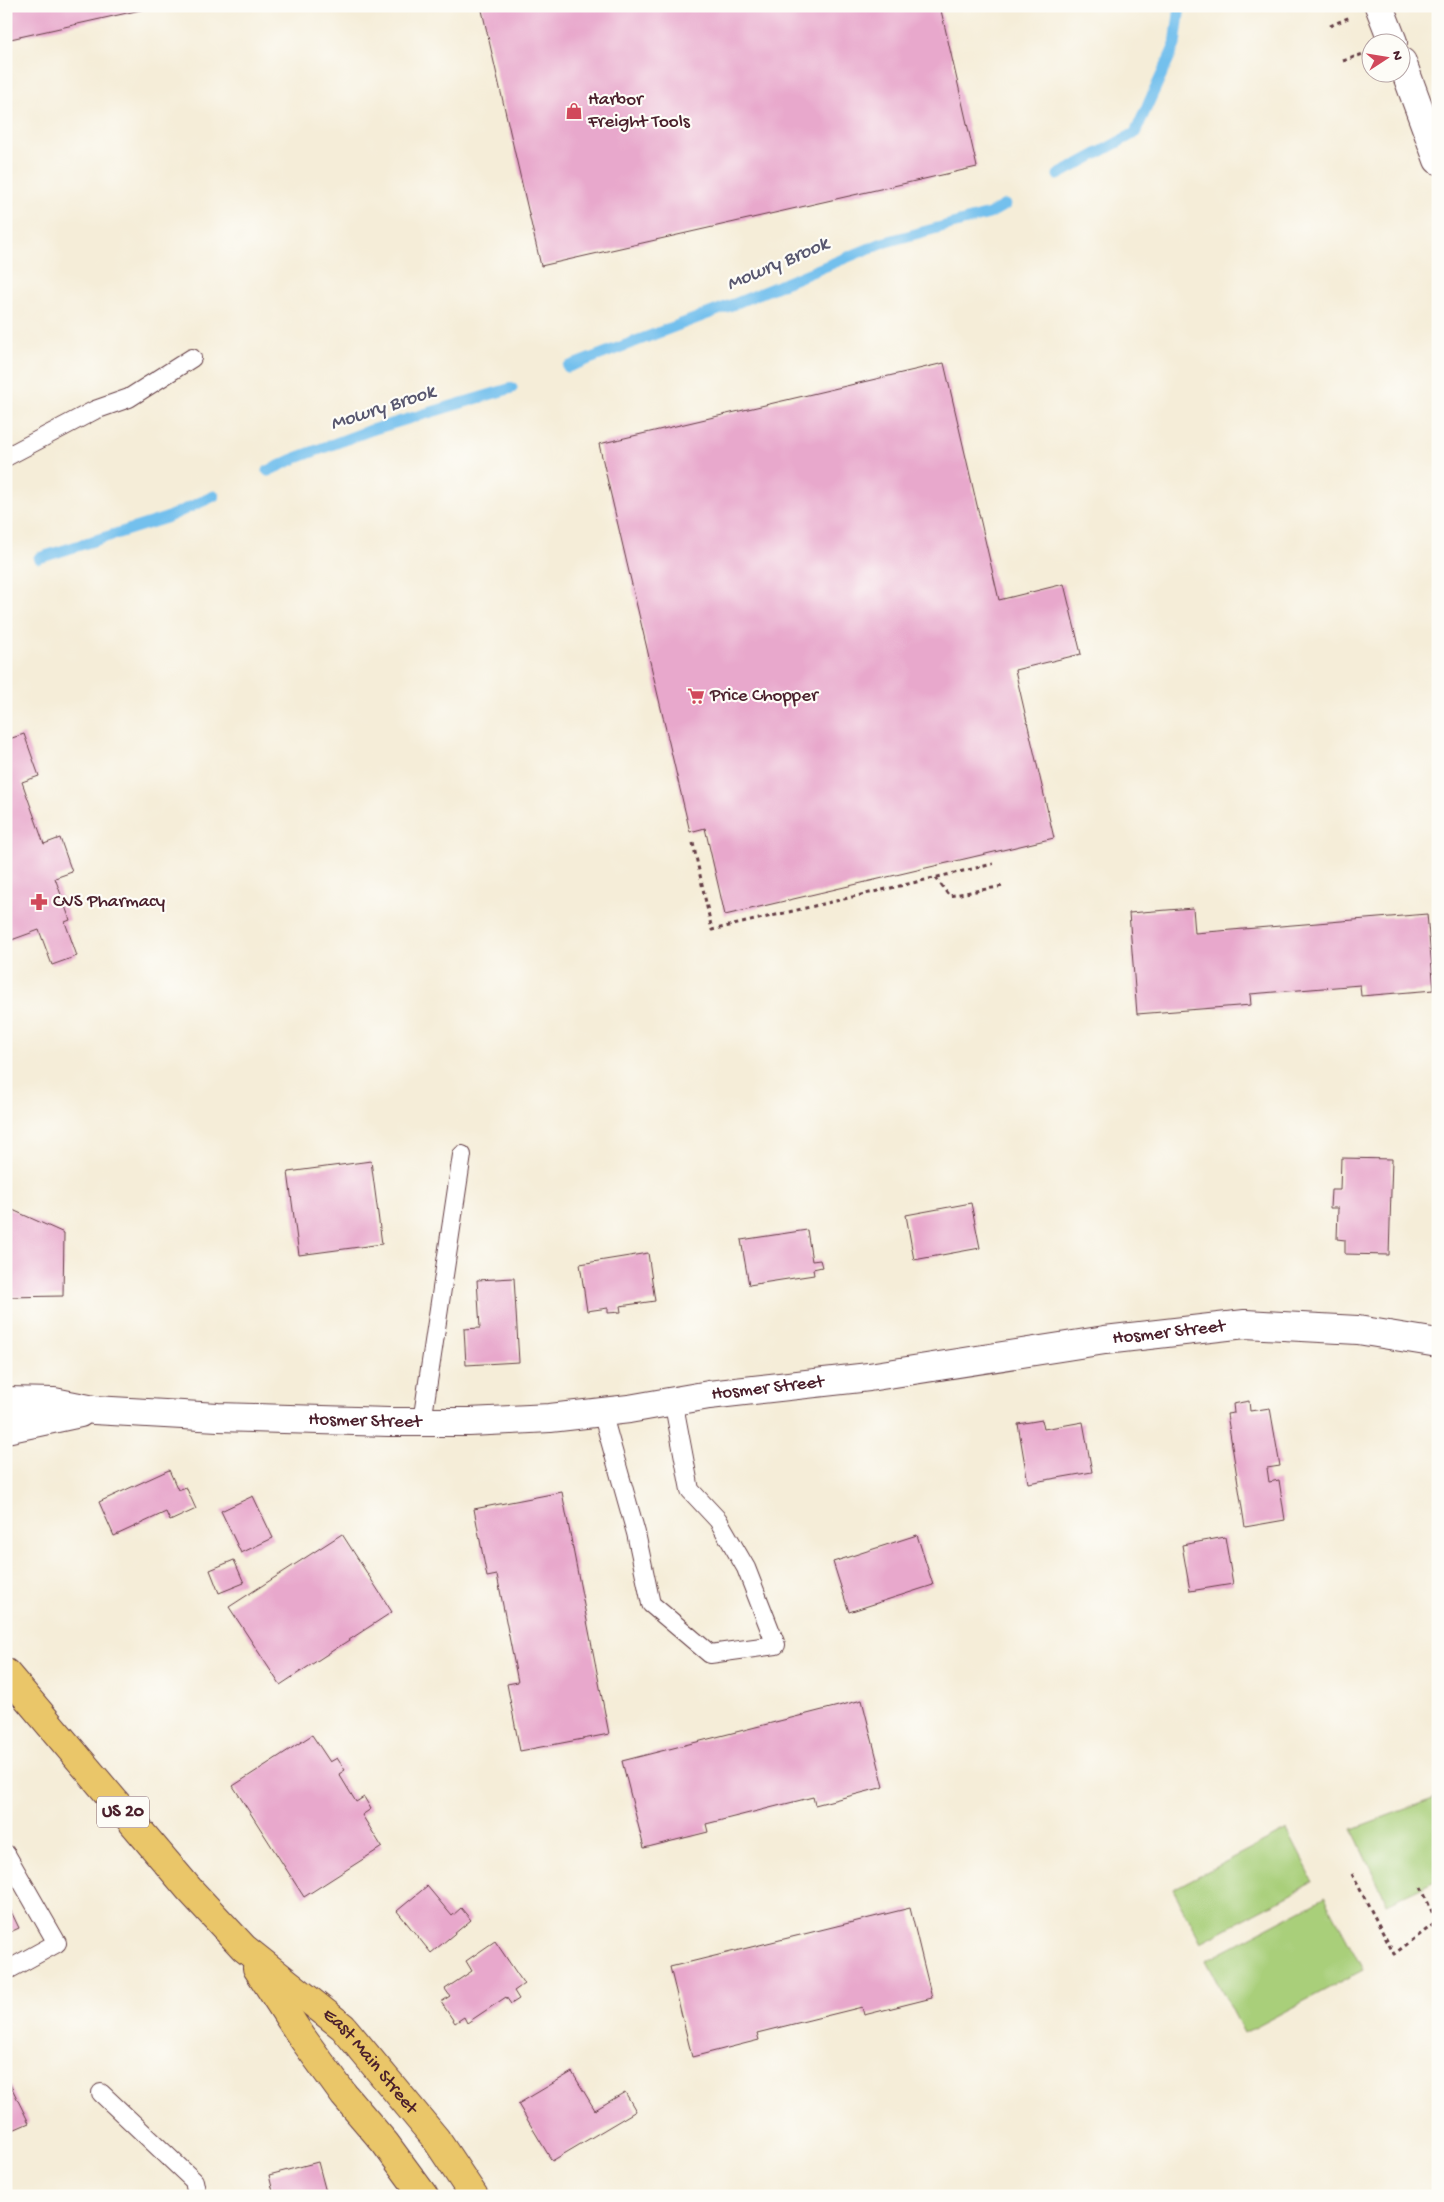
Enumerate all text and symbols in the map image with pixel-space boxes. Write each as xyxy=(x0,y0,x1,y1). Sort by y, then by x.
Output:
north arrow xyxy=(1362,32,1412,82)
text: N xyxy=(1387,50,1406,62)
place label: Harbor Freight Tools xyxy=(587,89,691,134)
shop icon: Harbor Freight Tools xyxy=(564,101,584,121)
water label: Mowry Brook xyxy=(724,232,834,297)
water label: Mowry Brook xyxy=(328,381,440,437)
place label: Price Chopper xyxy=(709,685,820,708)
supermarket icon: Price Chopper xyxy=(686,686,706,706)
place label: CVS Pharmacy xyxy=(53,891,166,914)
pharmacy icon: CVS Pharmacy xyxy=(29,892,49,912)
street label: Hosmer Street xyxy=(1111,1315,1228,1351)
street label: Hosmer Street xyxy=(710,1370,827,1406)
street label: Hosmer Street xyxy=(308,1408,424,1434)
road number: US 20 xyxy=(97,1796,149,1828)
street label: East Main Street xyxy=(318,2003,424,2121)

